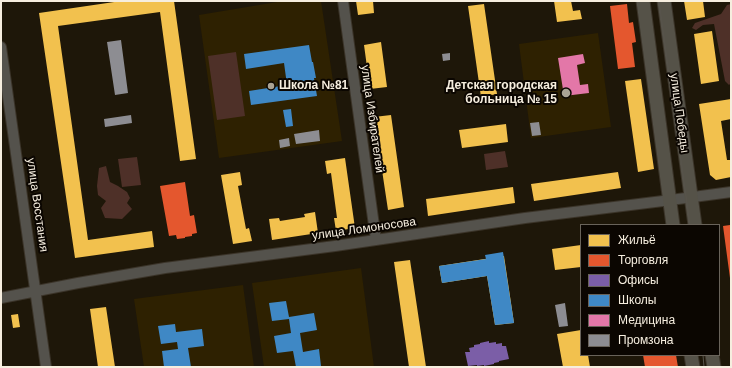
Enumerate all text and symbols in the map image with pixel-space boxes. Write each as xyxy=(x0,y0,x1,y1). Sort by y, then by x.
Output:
street label: улица Избирателей xyxy=(357,64,387,174)
street label: улица Победы xyxy=(666,72,692,154)
place label: Школа №81 xyxy=(279,79,348,93)
place label: Детская городская больница № 15 xyxy=(446,79,557,107)
marker: Школа №81 xyxy=(266,81,276,91)
marker: Детская городская больница № 15 xyxy=(560,87,572,99)
street label: улица Восстания xyxy=(23,157,51,253)
street label: улица Ломоносова xyxy=(311,215,417,243)
legend xyxy=(580,224,720,356)
text: Жильё xyxy=(618,233,656,247)
text: Торговля xyxy=(618,253,668,267)
text: Офисы xyxy=(618,273,659,287)
text: Школы xyxy=(618,293,656,307)
text: Медицина xyxy=(618,313,675,327)
text: Промзона xyxy=(618,333,673,347)

